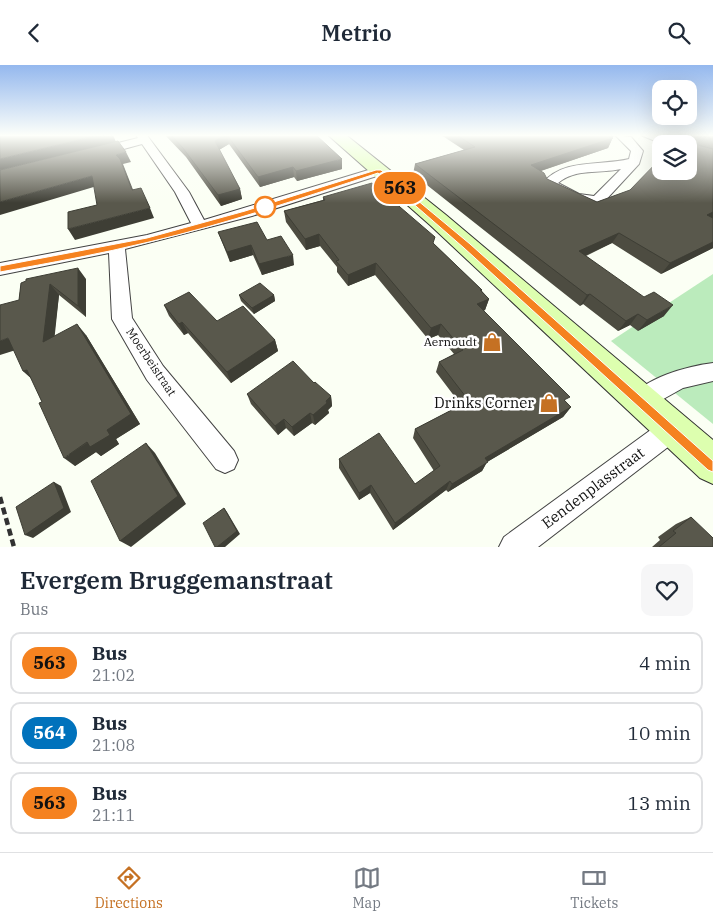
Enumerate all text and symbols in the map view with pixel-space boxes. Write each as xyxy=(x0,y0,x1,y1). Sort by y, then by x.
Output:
text: Metrio xyxy=(321,18,392,47)
icon: back xyxy=(20,19,48,47)
icon: search xyxy=(665,19,693,47)
map controls xyxy=(652,80,697,180)
button: locate xyxy=(652,80,697,125)
button: layers xyxy=(652,135,697,180)
line badge: 563 xyxy=(371,172,429,204)
text: 563 xyxy=(384,176,416,199)
unlabelled marker xyxy=(254,196,276,218)
street label: Moerbeistraat xyxy=(123,325,180,399)
shop icon: Aernoudt xyxy=(481,331,503,353)
place label: Aernoudt xyxy=(424,334,477,349)
shop icon: Drinks Corner xyxy=(538,392,560,414)
place label: Drinks Corner xyxy=(434,393,534,412)
street label: Eendenplasstraat xyxy=(538,443,648,532)
text: Evergem Bruggemanstraat xyxy=(20,564,333,596)
button: heart xyxy=(641,564,693,616)
text: Bus xyxy=(20,599,48,619)
text: Bus xyxy=(92,641,127,665)
text: 563 xyxy=(33,651,66,674)
text: 4 min xyxy=(639,651,691,675)
text: 21:02 xyxy=(92,665,135,685)
text: Bus xyxy=(92,711,127,735)
text: 564 xyxy=(33,721,66,744)
text: 10 min xyxy=(628,721,691,745)
text: 21:08 xyxy=(92,735,135,755)
text: Bus xyxy=(92,781,127,805)
text: 563 xyxy=(33,791,66,814)
text: 13 min xyxy=(628,791,691,815)
text: 21:11 xyxy=(92,805,135,825)
tab: Directions xyxy=(95,864,163,912)
tab: Map xyxy=(352,864,381,912)
tab: Tickets xyxy=(570,864,618,912)

